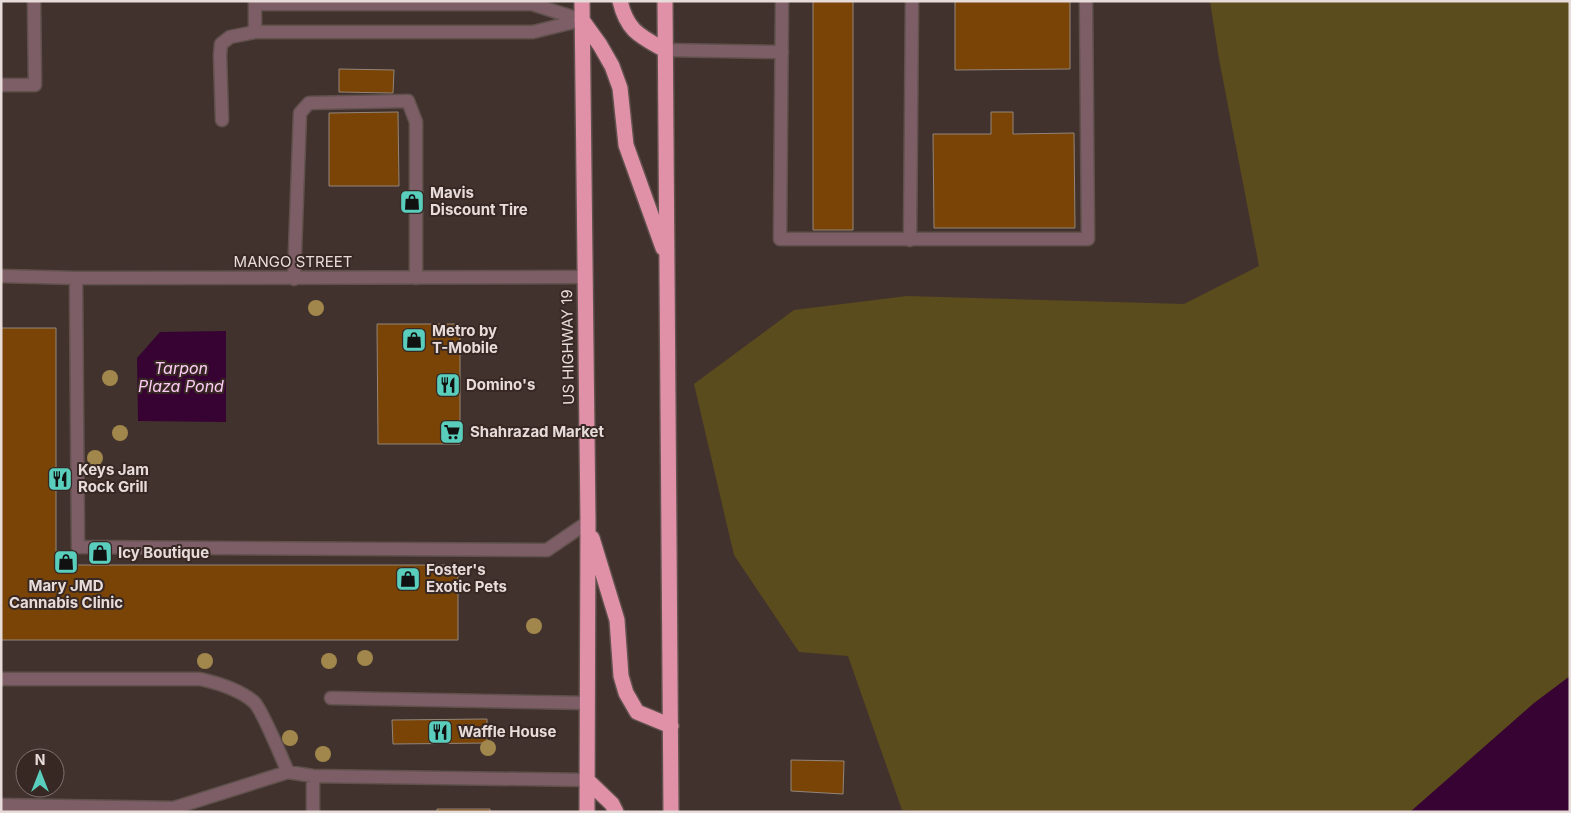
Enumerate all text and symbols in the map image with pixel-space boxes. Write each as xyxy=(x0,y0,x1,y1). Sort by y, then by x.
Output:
place label: Mavis Discount Tire xyxy=(430,183,528,219)
shop icon: Mavis Discount Tire xyxy=(399,189,425,215)
street label: MANGO STREET xyxy=(234,252,352,271)
street label: US HIGHWAY 19 xyxy=(557,289,578,405)
place label: Metro by T-Mobile xyxy=(432,321,498,357)
shop icon: Metro by T-Mobile xyxy=(401,327,427,353)
water label: Tarpon Plaza Pond xyxy=(138,358,224,396)
restaurant icon: Domino's xyxy=(435,372,461,398)
place label: Domino's xyxy=(466,375,535,394)
supermarket icon: Shahrazad Market xyxy=(439,419,465,445)
place label: Shahrazad Market xyxy=(470,422,604,441)
place label: Keys Jam Rock Grill xyxy=(78,460,149,496)
restaurant icon: Keys Jam Rock Grill xyxy=(47,466,73,492)
shop icon: Icy Boutique xyxy=(87,540,113,566)
place label: Icy Boutique xyxy=(118,543,209,562)
shop icon: Mary JMD Cannabis Clinic xyxy=(53,549,79,575)
place label: Foster's Exotic Pets xyxy=(426,560,507,596)
shop icon: Foster's Exotic Pets xyxy=(395,566,421,592)
place label: Mary JMD Cannabis Clinic xyxy=(9,576,123,612)
restaurant icon: Waffle House xyxy=(427,719,453,745)
place label: Waffle House xyxy=(458,722,556,741)
north arrow xyxy=(15,748,65,798)
text: N xyxy=(35,751,45,768)

